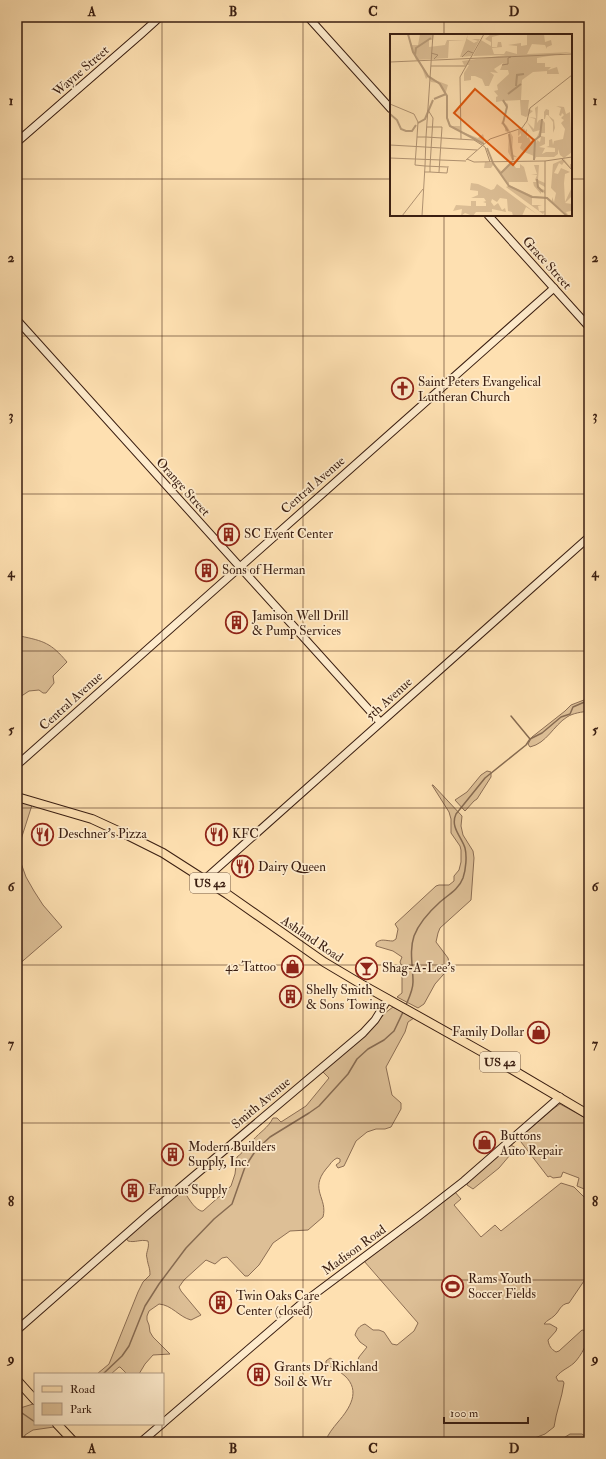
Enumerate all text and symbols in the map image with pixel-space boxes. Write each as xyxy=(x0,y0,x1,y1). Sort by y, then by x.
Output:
text: A xyxy=(87,4,97,20)
text: B xyxy=(229,4,237,20)
text: C xyxy=(368,4,378,20)
text: D xyxy=(509,4,520,20)
inset map xyxy=(390,34,572,216)
street label: Wayne Street xyxy=(49,42,113,101)
text: 1 xyxy=(9,93,14,109)
text: 1 xyxy=(593,93,598,109)
street label: Grace Street xyxy=(519,233,575,293)
text: 2 xyxy=(8,250,15,266)
text: 2 xyxy=(592,250,599,266)
place label: Saint Peters Evangelical Lutheran Church xyxy=(418,374,542,405)
church icon: Saint Peters Evangelical Lutheran Church xyxy=(389,376,415,402)
text: 3 xyxy=(9,408,14,424)
text: 3 xyxy=(593,408,598,424)
street label: Central Avenue xyxy=(278,452,349,517)
street label: Orange Street xyxy=(153,454,213,520)
building icon: SC Event Center xyxy=(215,521,241,547)
place label: SC Event Center xyxy=(244,526,333,542)
building icon: Sons of Herman xyxy=(194,557,220,583)
place label: Sons of Herman xyxy=(222,562,306,578)
text: 4 xyxy=(6,565,15,581)
text: 4 xyxy=(590,565,599,581)
place label: Jamison Well Drill & Pump Services xyxy=(251,608,349,640)
building icon: Jamison Well Drill & Pump Services xyxy=(224,610,250,636)
street label: Central Avenue xyxy=(36,668,106,734)
street label: 5th Avenue xyxy=(362,674,416,724)
text: 5 xyxy=(8,722,14,738)
text: 5 xyxy=(592,722,598,738)
restaurant icon: Deschner's Pizza xyxy=(30,821,56,847)
restaurant icon: KFC xyxy=(203,821,229,847)
place label: Deschner's Pizza xyxy=(58,826,147,842)
place label: KFC xyxy=(232,826,259,842)
restaurant icon: Dairy Queen xyxy=(230,854,256,880)
place label: Dairy Queen xyxy=(258,859,326,876)
road number: US 42 xyxy=(190,873,230,893)
text: 6 xyxy=(8,879,16,895)
text: 6 xyxy=(592,879,600,895)
street label: Ashland Road xyxy=(277,912,346,966)
shop icon: 42 Tattoo xyxy=(279,954,305,980)
bar icon: Shag-A-Lee's xyxy=(353,955,379,981)
place label: 42 Tattoo xyxy=(225,959,276,975)
place label: Shag-A-Lee's xyxy=(382,960,455,976)
place label: Shelly Smith & Sons Towing xyxy=(306,982,386,1013)
building icon: Shelly Smith & Sons Towing xyxy=(278,984,304,1010)
shop icon: Family Dollar xyxy=(526,1019,552,1045)
place label: Family Dollar xyxy=(452,1024,524,1041)
text: 7 xyxy=(8,1036,15,1052)
text: 7 xyxy=(592,1036,599,1052)
road number: US 42 xyxy=(480,1052,520,1072)
street label: Smith Avenue xyxy=(228,1073,294,1132)
place label: Buttons Auto Repair xyxy=(499,1128,563,1160)
shop icon: Buttons Auto Repair xyxy=(471,1130,497,1156)
place label: Modern Builders Supply, Inc. xyxy=(188,1139,276,1171)
building icon: Modern Builders Supply, Inc. xyxy=(160,1141,186,1167)
building icon: Famous Supply xyxy=(119,1177,145,1203)
place label: Famous Supply xyxy=(148,1182,228,1199)
text: 8 xyxy=(8,1194,14,1210)
text: 8 xyxy=(592,1194,598,1210)
street label: Madison Road xyxy=(319,1221,390,1279)
place label: Rams Youth Soccer Fields xyxy=(468,1271,537,1302)
sports icon: Rams Youth Soccer Fields xyxy=(440,1273,466,1299)
place label: Twin Oaks Care Center (closed) xyxy=(236,1288,320,1319)
building icon: Twin Oaks Care Center (closed) xyxy=(208,1290,234,1316)
text: 9 xyxy=(6,1351,15,1367)
text: 9 xyxy=(590,1351,599,1367)
place label: Grants Dr Richland Soil & Wtr xyxy=(274,1359,378,1390)
building icon: Grants Dr Richland Soil & Wtr xyxy=(245,1361,271,1387)
legend xyxy=(34,1373,164,1425)
text: Road xyxy=(70,1382,95,1397)
scale bar xyxy=(444,1399,528,1425)
text: Park xyxy=(70,1402,92,1417)
text: 100 m xyxy=(450,1406,479,1421)
text: A xyxy=(87,1441,97,1457)
text: B xyxy=(229,1441,237,1457)
text: C xyxy=(368,1441,378,1457)
text: D xyxy=(509,1441,520,1457)

